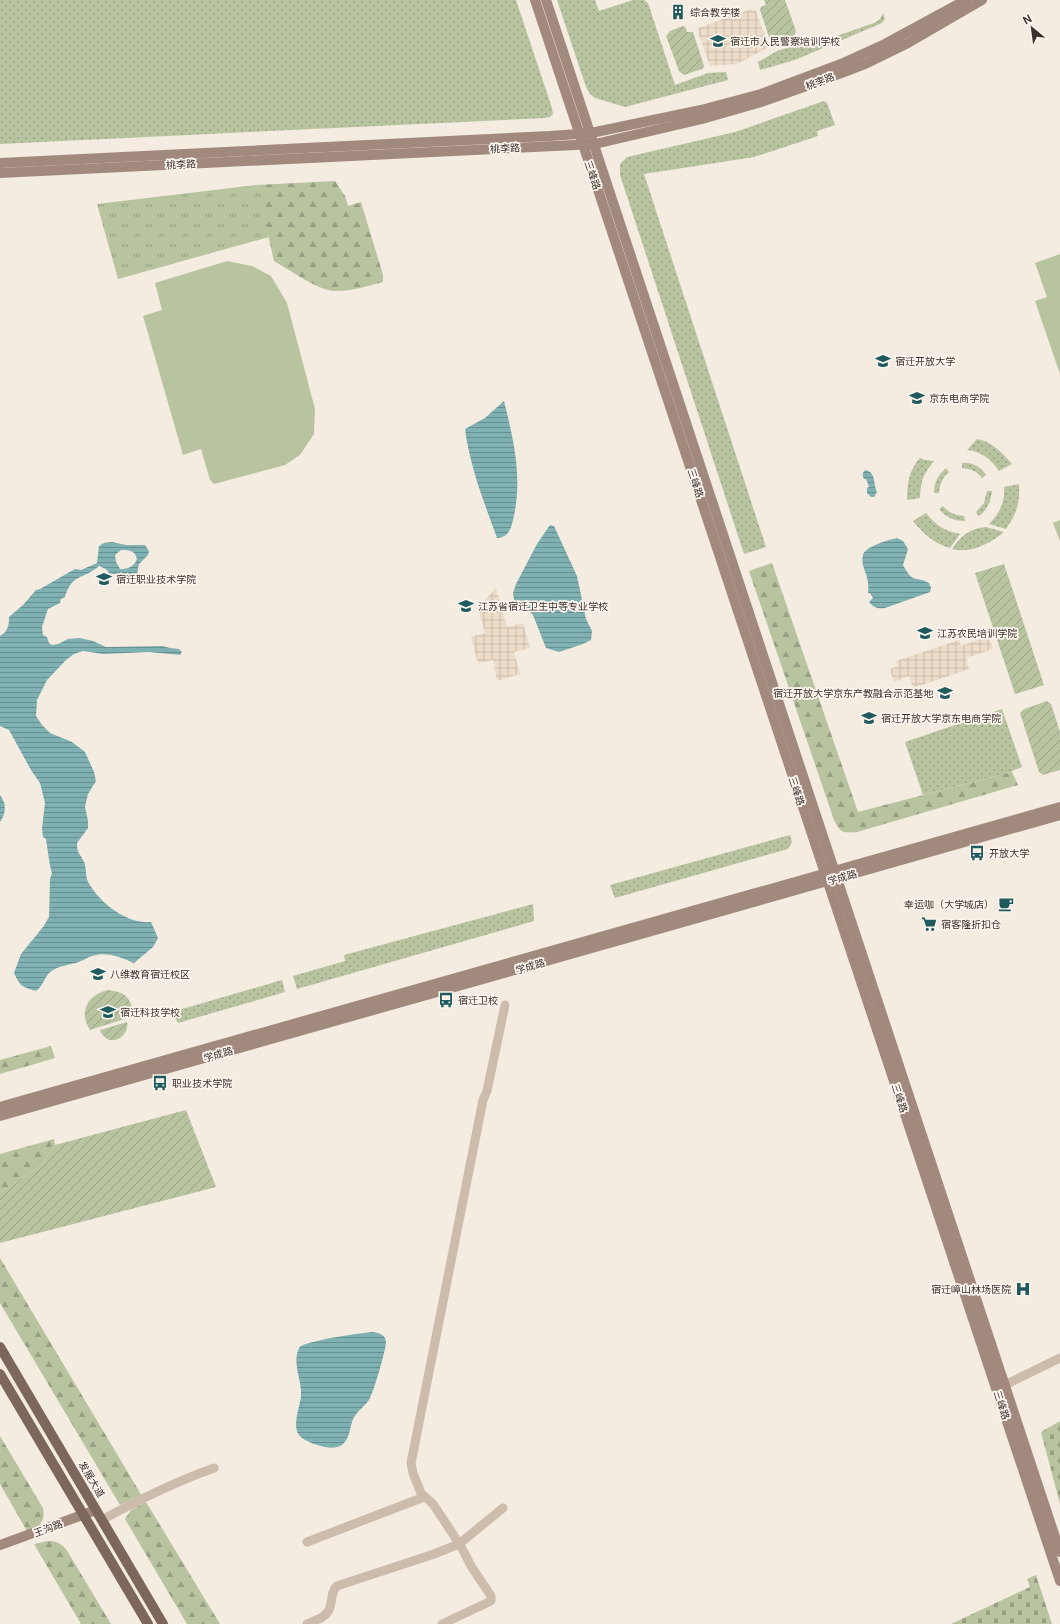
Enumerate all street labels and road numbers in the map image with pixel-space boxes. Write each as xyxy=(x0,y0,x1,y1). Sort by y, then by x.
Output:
street label: 桃李路 xyxy=(803,69,837,93)
street label: 桃李路 xyxy=(490,140,520,156)
street label: 桃李路 xyxy=(166,156,196,172)
street label: 三峰路 xyxy=(581,159,605,191)
street label: 三峰路 xyxy=(685,467,707,499)
street label: 三峰路 xyxy=(786,775,808,807)
street label: 学成路 xyxy=(826,866,858,888)
street label: 学成路 xyxy=(514,955,546,977)
street label: 学成路 xyxy=(202,1043,234,1065)
street label: 三峰路 xyxy=(889,1082,911,1114)
street label: 三峰路 xyxy=(991,1389,1013,1421)
street label: 发展大道 xyxy=(76,1458,108,1500)
street label: 王沟路 xyxy=(32,1516,64,1540)

